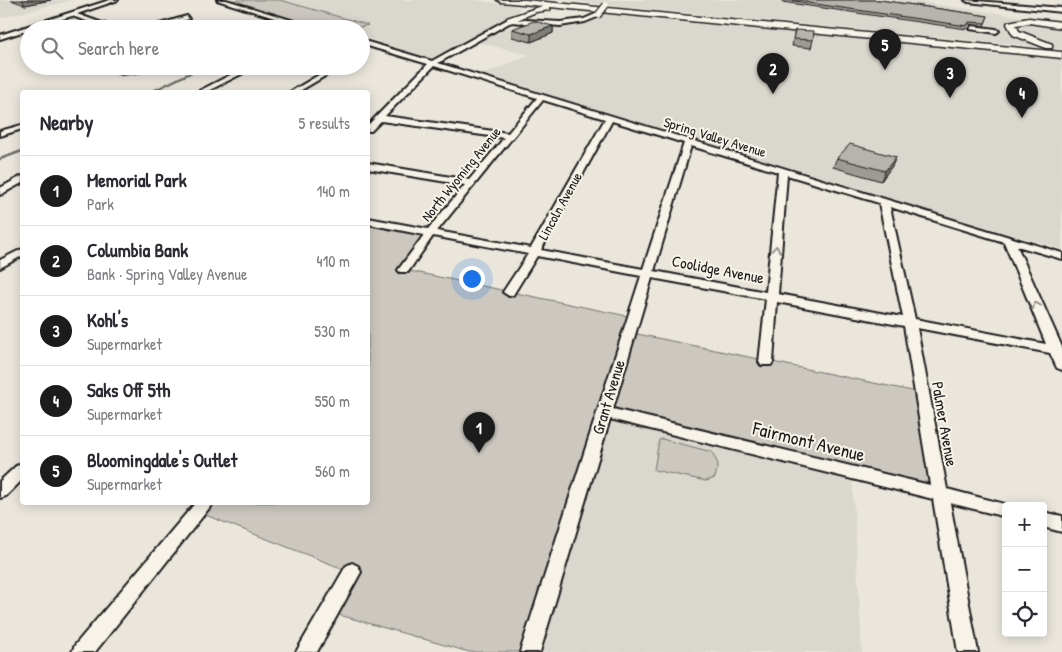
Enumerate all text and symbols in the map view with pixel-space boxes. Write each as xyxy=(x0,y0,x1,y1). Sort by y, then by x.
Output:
search box xyxy=(20,20,370,75)
pin: 5 xyxy=(869,29,901,70)
icon: search xyxy=(38,34,66,62)
text: Search here xyxy=(78,35,159,61)
pin: 2 xyxy=(757,53,789,94)
pin: 3 xyxy=(934,57,966,98)
pin: 4 xyxy=(1006,77,1038,118)
text: Nearby xyxy=(40,108,93,137)
text: 5 results xyxy=(299,112,350,134)
street label: Spring Valley Avenue xyxy=(661,112,769,162)
street label: North Wyoming Avenue xyxy=(417,122,506,226)
text: Memorial Park xyxy=(87,167,187,193)
street label: Lincoln Avenue xyxy=(533,168,586,243)
text: 1 xyxy=(53,180,59,202)
text: 140 m xyxy=(316,180,350,202)
text: Park xyxy=(87,193,114,215)
text: Columbia Bank xyxy=(87,237,188,263)
one-way arrow xyxy=(771,244,782,252)
street label: Coolidge Avenue xyxy=(670,249,767,289)
text: 2 xyxy=(52,250,60,272)
text: 410 m xyxy=(316,250,350,272)
text: Bank · Spring Valley Avenue xyxy=(87,263,247,285)
your location xyxy=(459,266,485,292)
one-way arrow xyxy=(1032,301,1043,310)
text: Kohl's xyxy=(87,307,128,333)
text: 3 xyxy=(52,320,60,342)
text: 530 m xyxy=(314,320,350,342)
text: Supermarket xyxy=(87,333,162,355)
street label: Grant Avenue xyxy=(586,356,630,437)
text: Saks Off 5th xyxy=(87,377,170,403)
street label: Palmer Avenue xyxy=(927,380,963,469)
text: 4 xyxy=(53,390,59,412)
text: 550 m xyxy=(315,390,350,412)
text: Supermarket xyxy=(87,403,162,425)
pin: 1 xyxy=(463,412,495,453)
street label: Fairmont Avenue xyxy=(749,414,868,468)
text: Bloomingdale's Outlet xyxy=(87,447,237,473)
text: 5 xyxy=(53,460,59,482)
text: 560 m xyxy=(315,460,350,482)
text: Supermarket xyxy=(87,473,162,495)
map controls xyxy=(1002,502,1047,637)
button: + xyxy=(1002,502,1047,547)
button: − xyxy=(1002,547,1047,592)
button: locate xyxy=(1002,592,1047,637)

